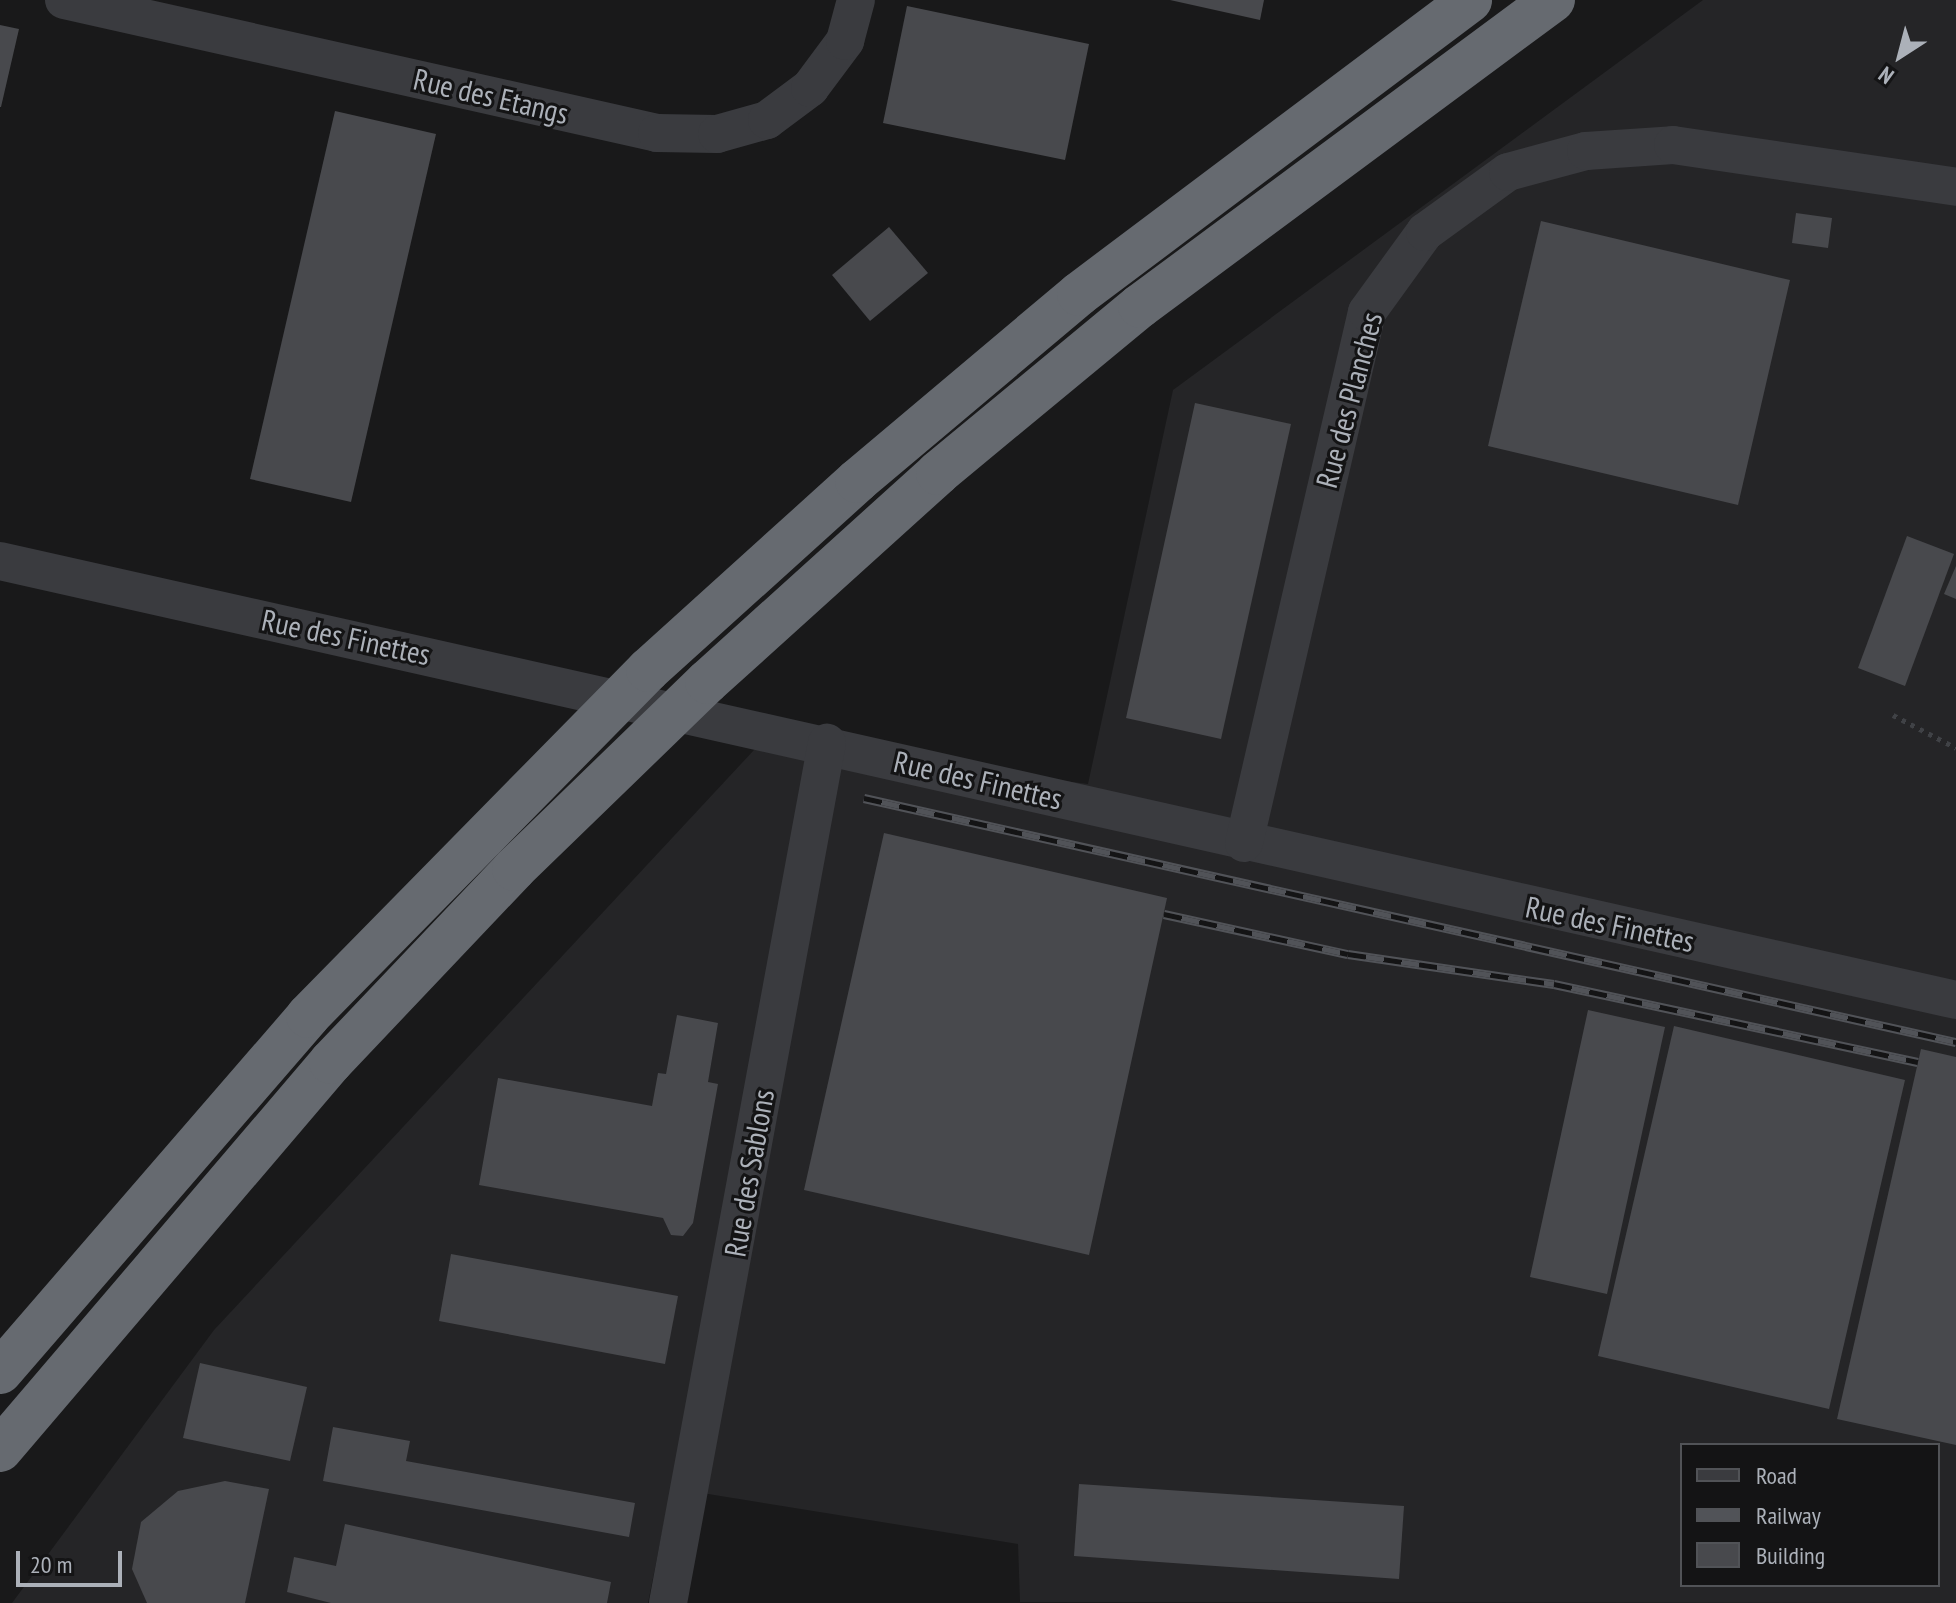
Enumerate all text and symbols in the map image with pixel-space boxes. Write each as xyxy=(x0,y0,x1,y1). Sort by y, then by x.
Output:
north arrow xyxy=(1860,16,1940,96)
street label: Rue des Etangs xyxy=(410,61,572,131)
text: N xyxy=(1873,61,1899,90)
street label: Rue des Planches xyxy=(1308,308,1390,492)
street label: Rue des Finettes xyxy=(258,602,434,672)
street label: Rue des Finettes xyxy=(890,743,1066,817)
street label: Rue des Finettes xyxy=(1522,889,1698,959)
street label: Rue des Sablons xyxy=(717,1087,781,1259)
legend xyxy=(1680,1443,1940,1587)
text: Road xyxy=(1756,1460,1797,1491)
text: Railway xyxy=(1756,1500,1821,1531)
scale bar xyxy=(20,1535,126,1585)
text: Building xyxy=(1756,1540,1825,1571)
text: 20 m xyxy=(30,1549,72,1580)

